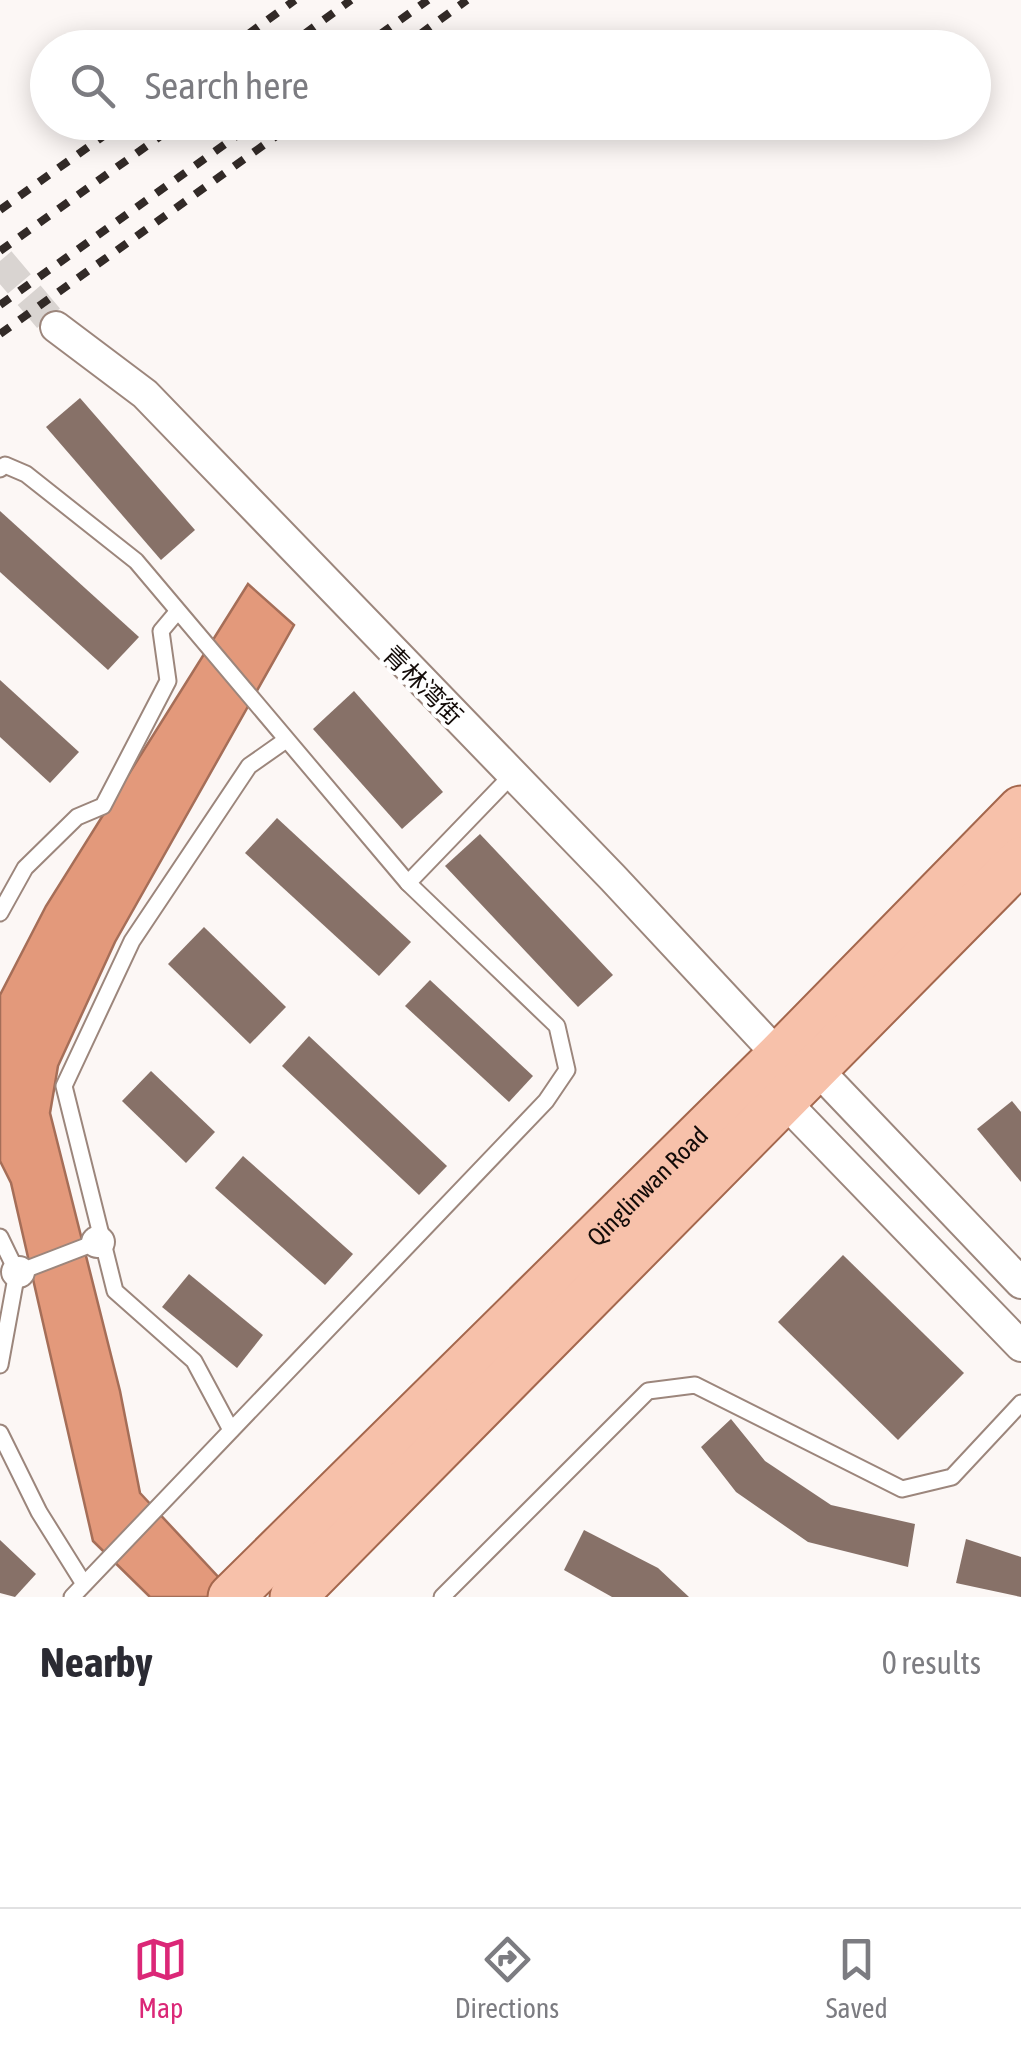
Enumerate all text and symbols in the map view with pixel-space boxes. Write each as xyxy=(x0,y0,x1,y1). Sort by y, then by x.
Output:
search box xyxy=(30,30,991,140)
icon: search xyxy=(65,58,120,113)
text: Search here xyxy=(145,64,309,107)
street label: 青林湾街 xyxy=(378,640,468,730)
street label: Qinglinwan Road xyxy=(581,1121,713,1251)
text: Nearby xyxy=(40,1638,153,1686)
text: 0 results xyxy=(882,1644,981,1681)
tab: Map xyxy=(133,1932,188,2024)
tab: Directions xyxy=(455,1932,559,2024)
tab: Saved xyxy=(826,1932,888,2024)

